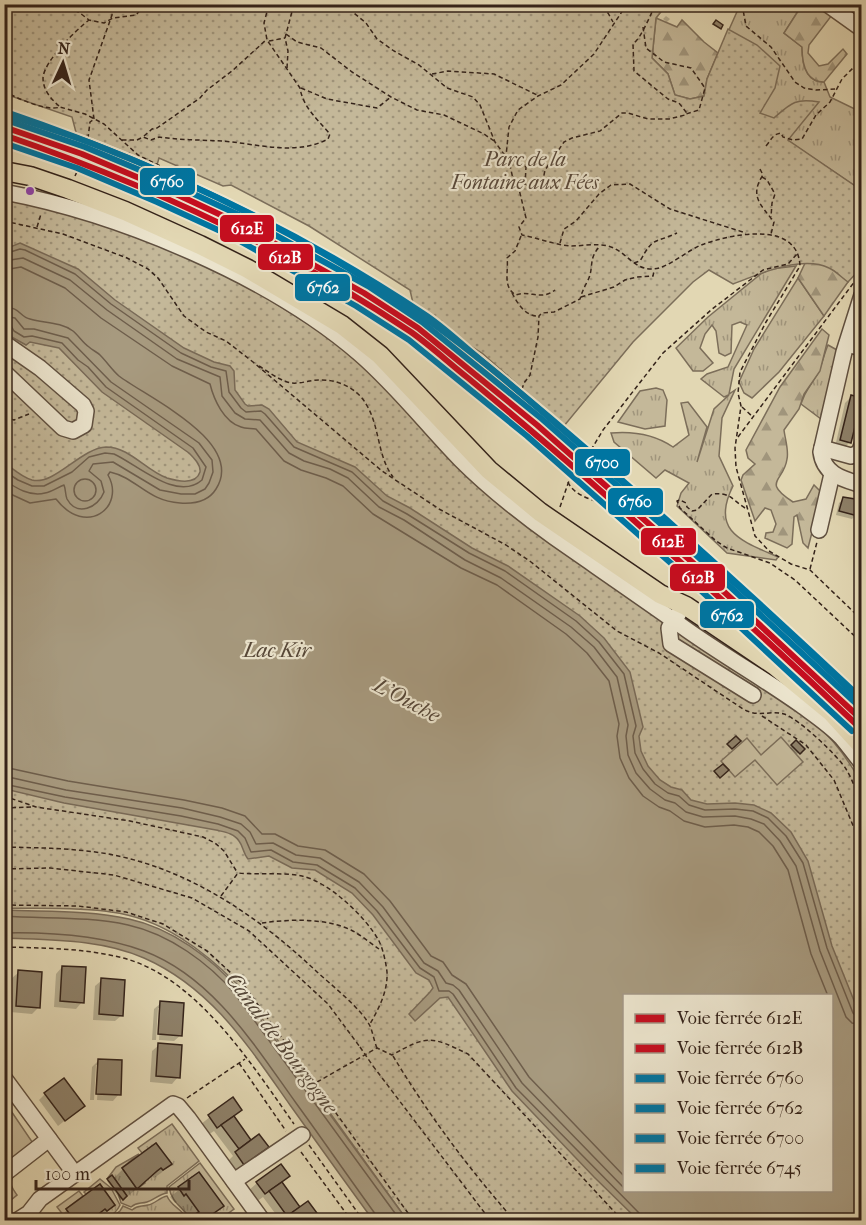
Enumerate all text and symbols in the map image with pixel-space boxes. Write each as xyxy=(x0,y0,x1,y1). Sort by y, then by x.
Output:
north arrow xyxy=(33,33,93,93)
text: N xyxy=(57,39,72,58)
park label: Parc de la Fontaine aux Fées xyxy=(450,148,600,194)
line badge: 6760 xyxy=(139,167,196,196)
text: 6760 xyxy=(150,172,184,191)
unlabelled marker xyxy=(24,185,36,197)
line badge: 612E xyxy=(219,214,275,243)
text: 612E xyxy=(231,219,263,238)
line badge: 612B xyxy=(257,243,314,271)
text: 612B xyxy=(269,248,301,267)
line badge: 6762 xyxy=(294,273,351,302)
text: 6762 xyxy=(306,278,340,297)
line badge: 6700 xyxy=(574,448,631,477)
text: 6700 xyxy=(585,453,619,472)
line badge: 6760 xyxy=(607,487,664,516)
text: 6760 xyxy=(618,492,652,511)
line badge: 612E xyxy=(640,527,697,556)
text: 612E xyxy=(652,532,684,551)
line badge: 612B xyxy=(669,563,726,592)
text: 612B xyxy=(682,568,714,587)
line badge: 6762 xyxy=(699,600,755,629)
text: 6762 xyxy=(710,606,744,625)
water label: Lac Kir xyxy=(241,638,312,662)
water label: L'Ouche xyxy=(368,672,444,728)
water label: Canal de Bourgogne xyxy=(221,968,343,1119)
legend xyxy=(623,994,833,1192)
text: Voie ferrée 612E xyxy=(676,1008,802,1029)
text: Voie ferrée 612B xyxy=(676,1038,803,1059)
text: Voie ferrée 6760 xyxy=(676,1068,804,1089)
text: Voie ferrée 6762 xyxy=(676,1098,803,1119)
text: Voie ferrée 6700 xyxy=(676,1128,804,1149)
scale bar xyxy=(36,1153,189,1191)
text: Voie ferrée 6745 xyxy=(676,1158,802,1179)
text: 100 m xyxy=(45,1164,90,1185)

